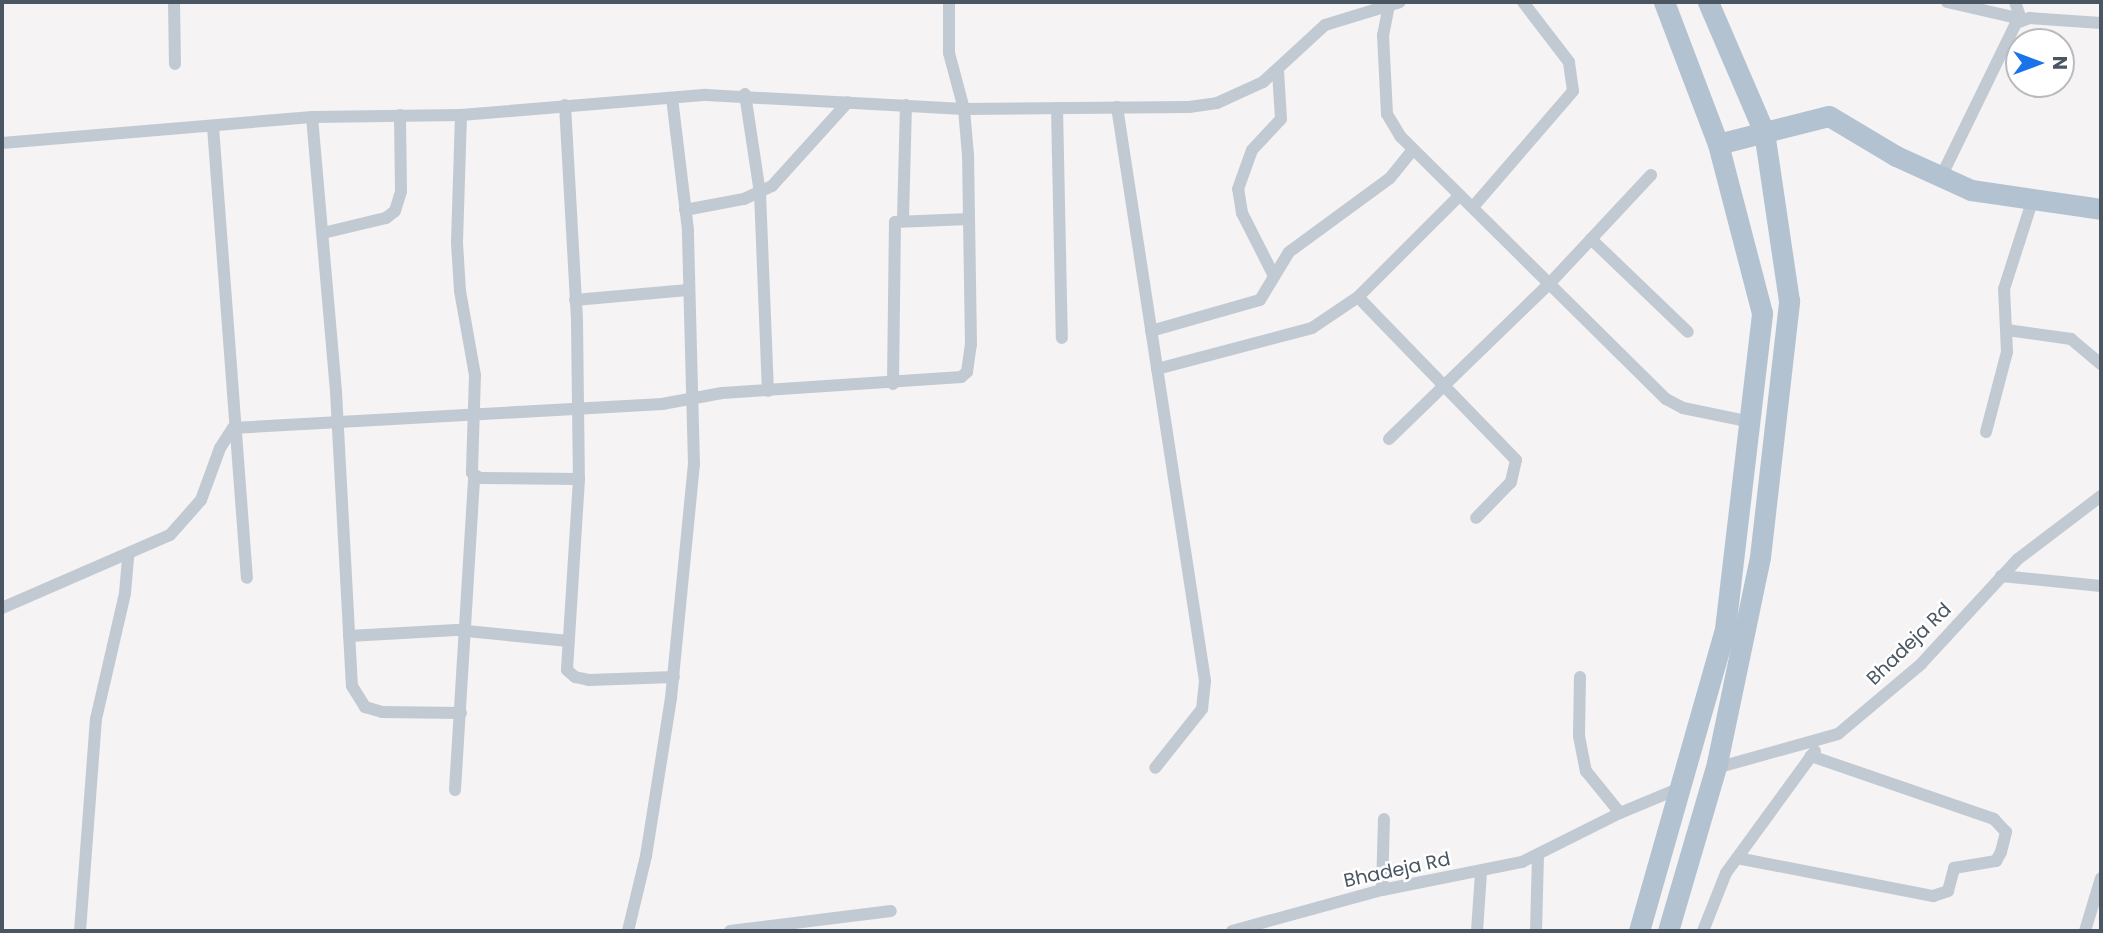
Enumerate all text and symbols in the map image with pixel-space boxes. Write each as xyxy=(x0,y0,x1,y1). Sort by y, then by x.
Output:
north arrow xyxy=(2005,28,2075,98)
text: N xyxy=(2046,56,2073,70)
street label: Bhadeja Rd xyxy=(1862,598,1956,690)
street label: Bhadeja Rd xyxy=(1342,848,1452,892)

